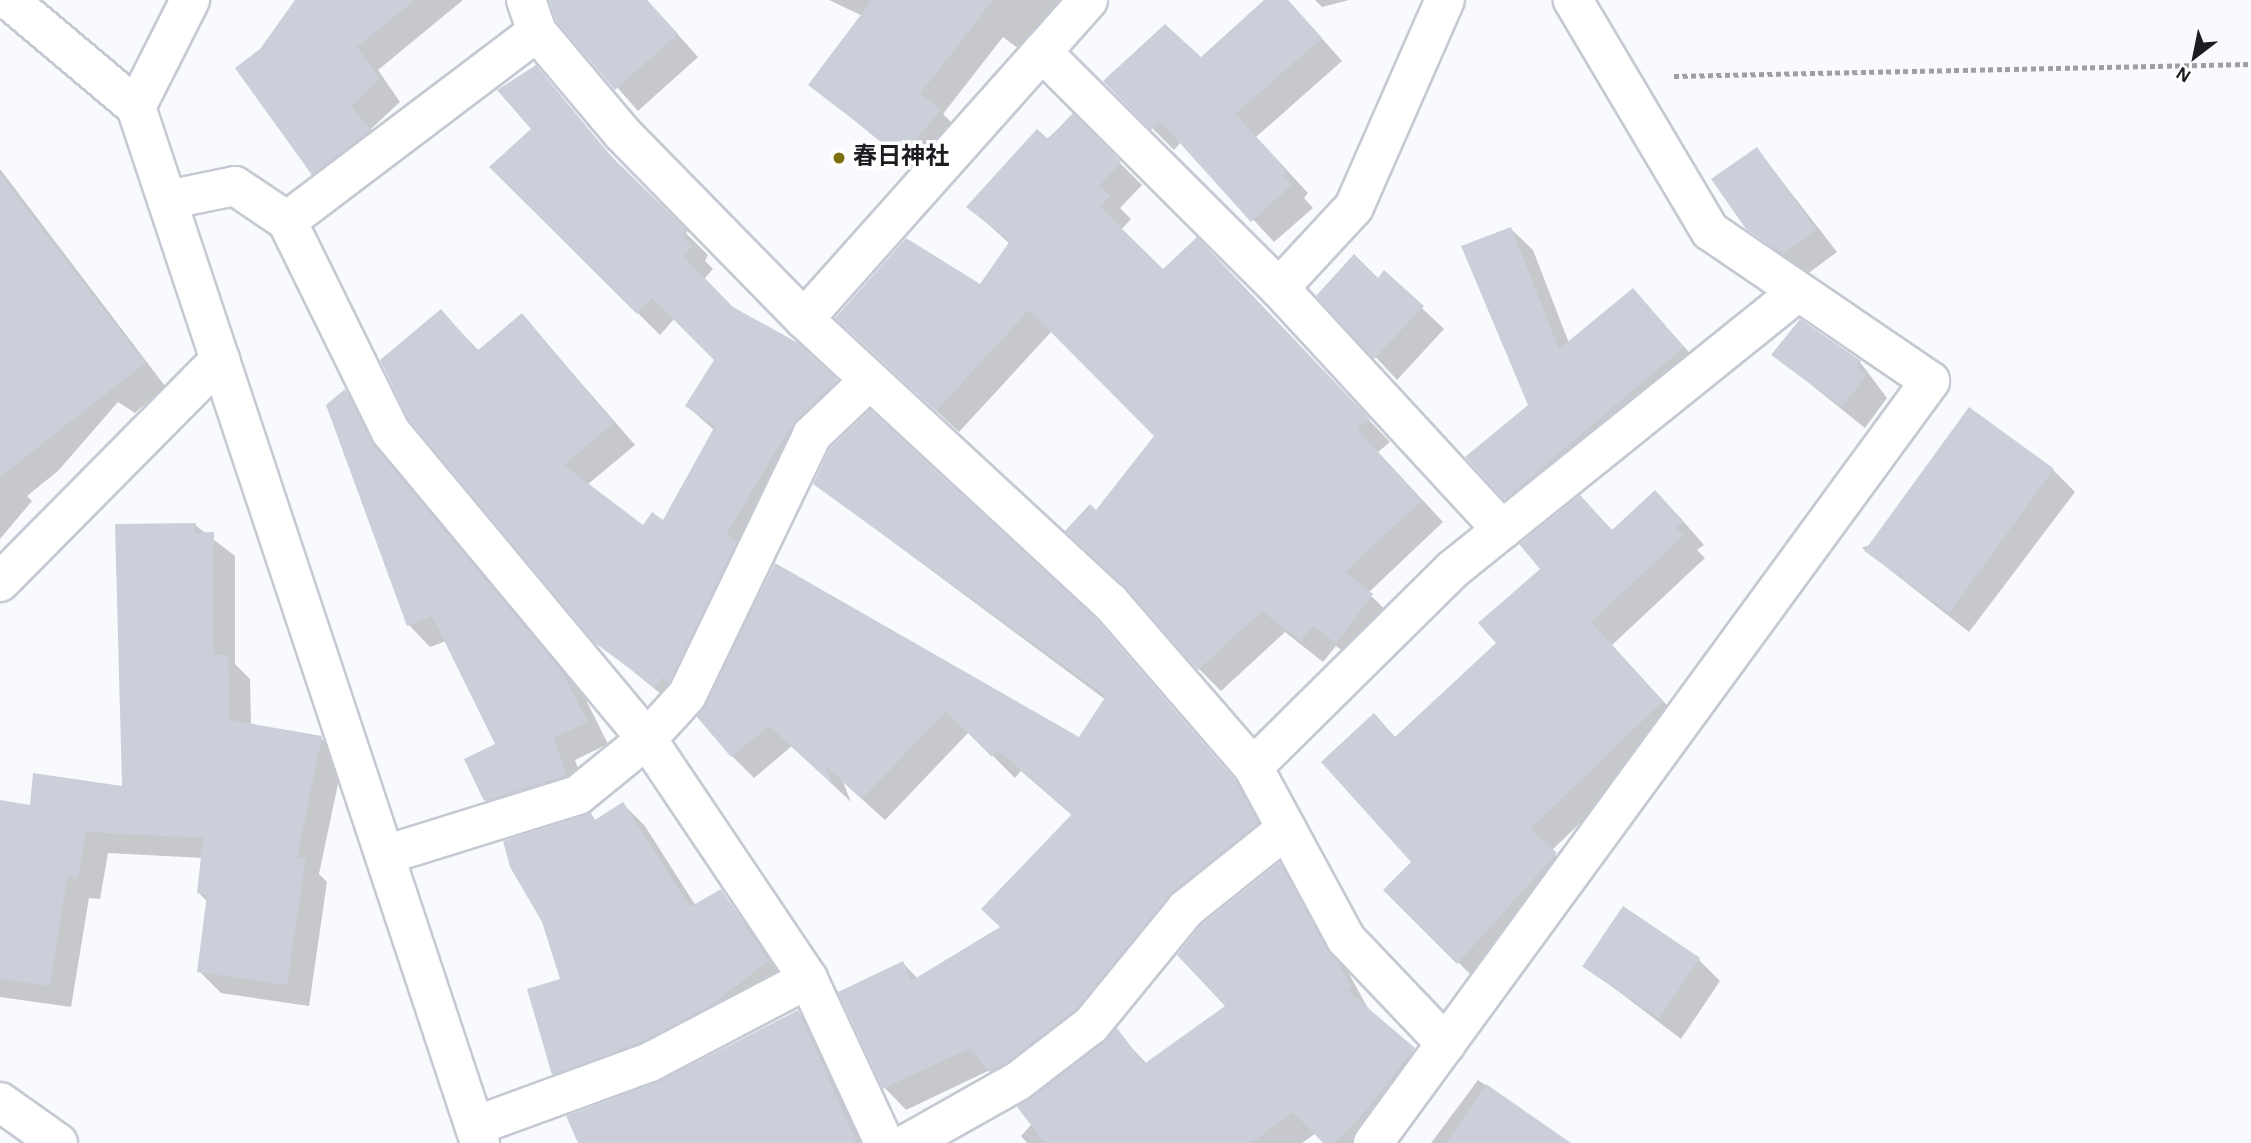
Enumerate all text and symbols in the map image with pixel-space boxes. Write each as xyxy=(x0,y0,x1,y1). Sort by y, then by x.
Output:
north arrow xyxy=(2160,21,2230,91)
text: N xyxy=(2173,63,2194,86)
place label: 春日神社 xyxy=(853,144,949,172)
marker: 春日神社 xyxy=(831,150,847,166)

